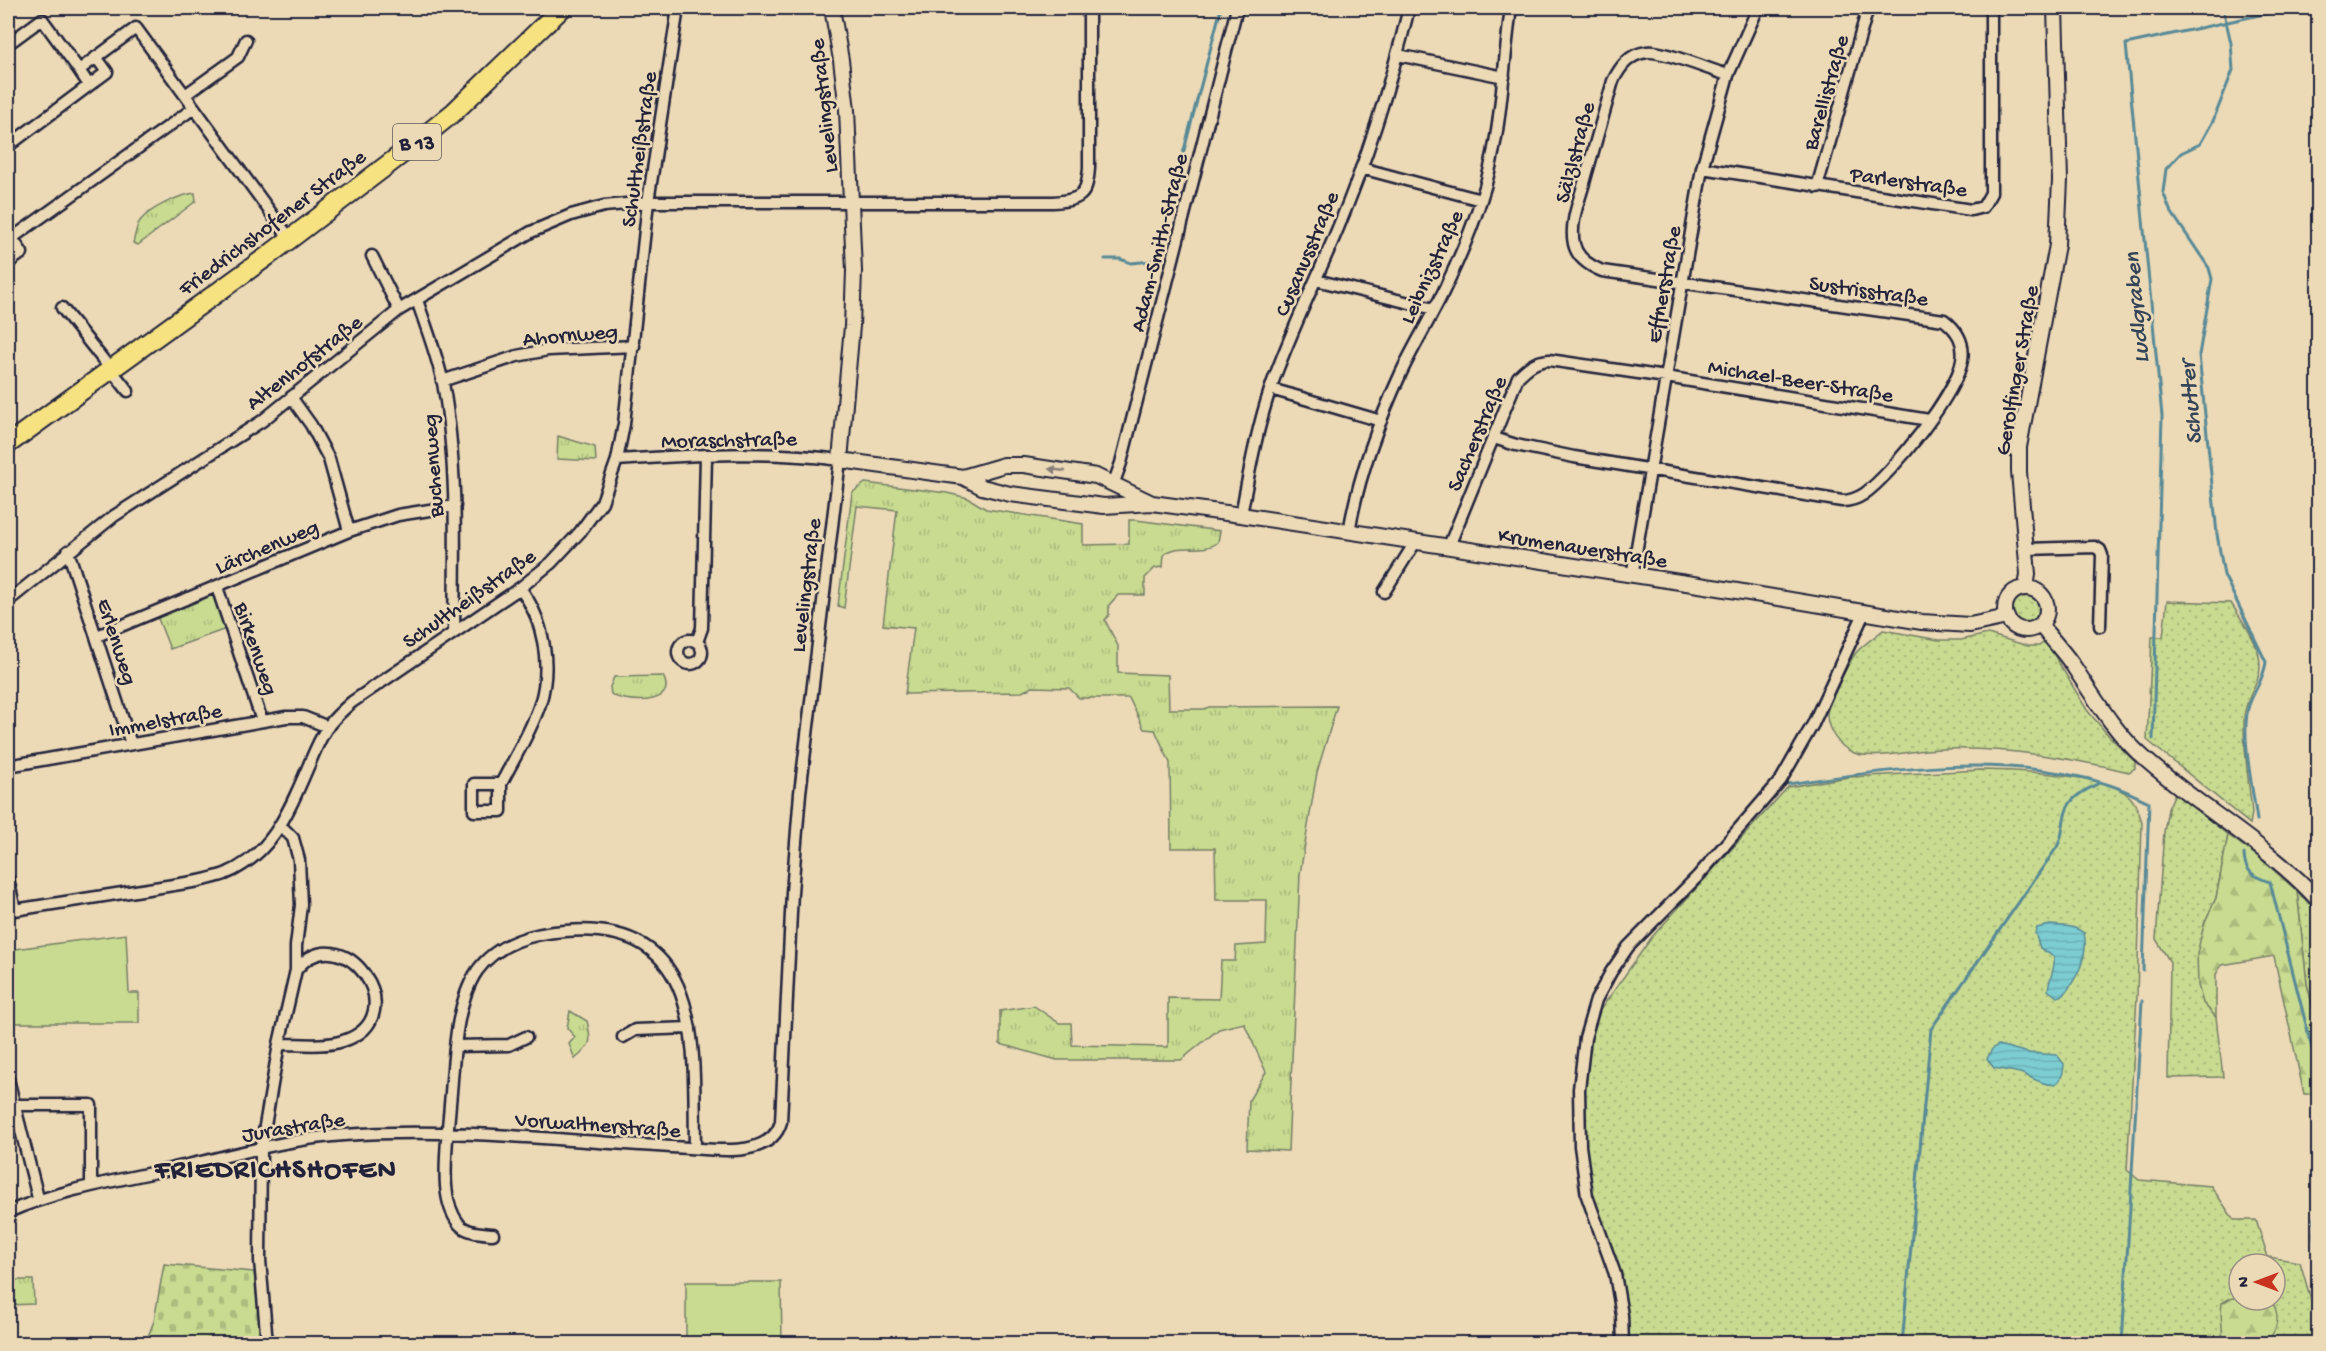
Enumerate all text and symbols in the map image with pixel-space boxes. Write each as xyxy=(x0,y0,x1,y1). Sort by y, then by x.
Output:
street label: Barellistraße xyxy=(1799,32,1857,155)
street label: Levelingstraße xyxy=(806,37,846,174)
street label: Schultheißstraße xyxy=(617,69,665,229)
street label: Sälzlstraße xyxy=(1551,99,1603,206)
road number: B 13 xyxy=(393,124,441,160)
street label: Friedrichshofener Straße xyxy=(174,145,373,304)
street label: Adam-Smith-Straße xyxy=(1126,151,1196,335)
street label: Parlerstraße xyxy=(1847,163,1969,205)
street label: Cusanusstraße xyxy=(1271,188,1347,321)
street label: Leibnizstraße xyxy=(1396,206,1472,329)
street label: Effnerstraße xyxy=(1643,223,1689,345)
water label: Ludlgraben xyxy=(2119,250,2158,364)
street label: Sustrisstraße xyxy=(1807,272,1930,314)
street label: Gerolfinger Straße xyxy=(1991,283,2047,458)
street label: Altenhofstraße xyxy=(242,310,369,418)
street label: Ahornweg xyxy=(522,320,619,354)
street label: Michael-Beer-Straße xyxy=(1706,355,1895,411)
water label: Schutter xyxy=(2174,355,2211,446)
street label: Sacherstraße xyxy=(1443,372,1515,496)
street label: Buchenweg xyxy=(418,413,452,519)
street label: Moraschstraße xyxy=(661,428,798,456)
one-way arrow xyxy=(1047,465,1066,474)
street label: Lärchenweg xyxy=(212,515,323,582)
street label: Levelingstraße xyxy=(787,516,829,654)
street label: Krumenauerstraße xyxy=(1496,524,1670,576)
street label: Schultheißstraße xyxy=(399,544,542,656)
street label: Erlenweg xyxy=(89,596,141,689)
street label: Birkenweg xyxy=(226,599,282,699)
street label: Immelstraße xyxy=(107,699,225,745)
street label: Jurastraße xyxy=(240,1108,348,1150)
street label: Vorwaltnerstraße xyxy=(513,1108,682,1146)
district label: FRIEDRICHSHOFEN xyxy=(154,1155,397,1188)
north arrow xyxy=(2227,1252,2287,1312)
text: N xyxy=(2236,1276,2255,1287)

